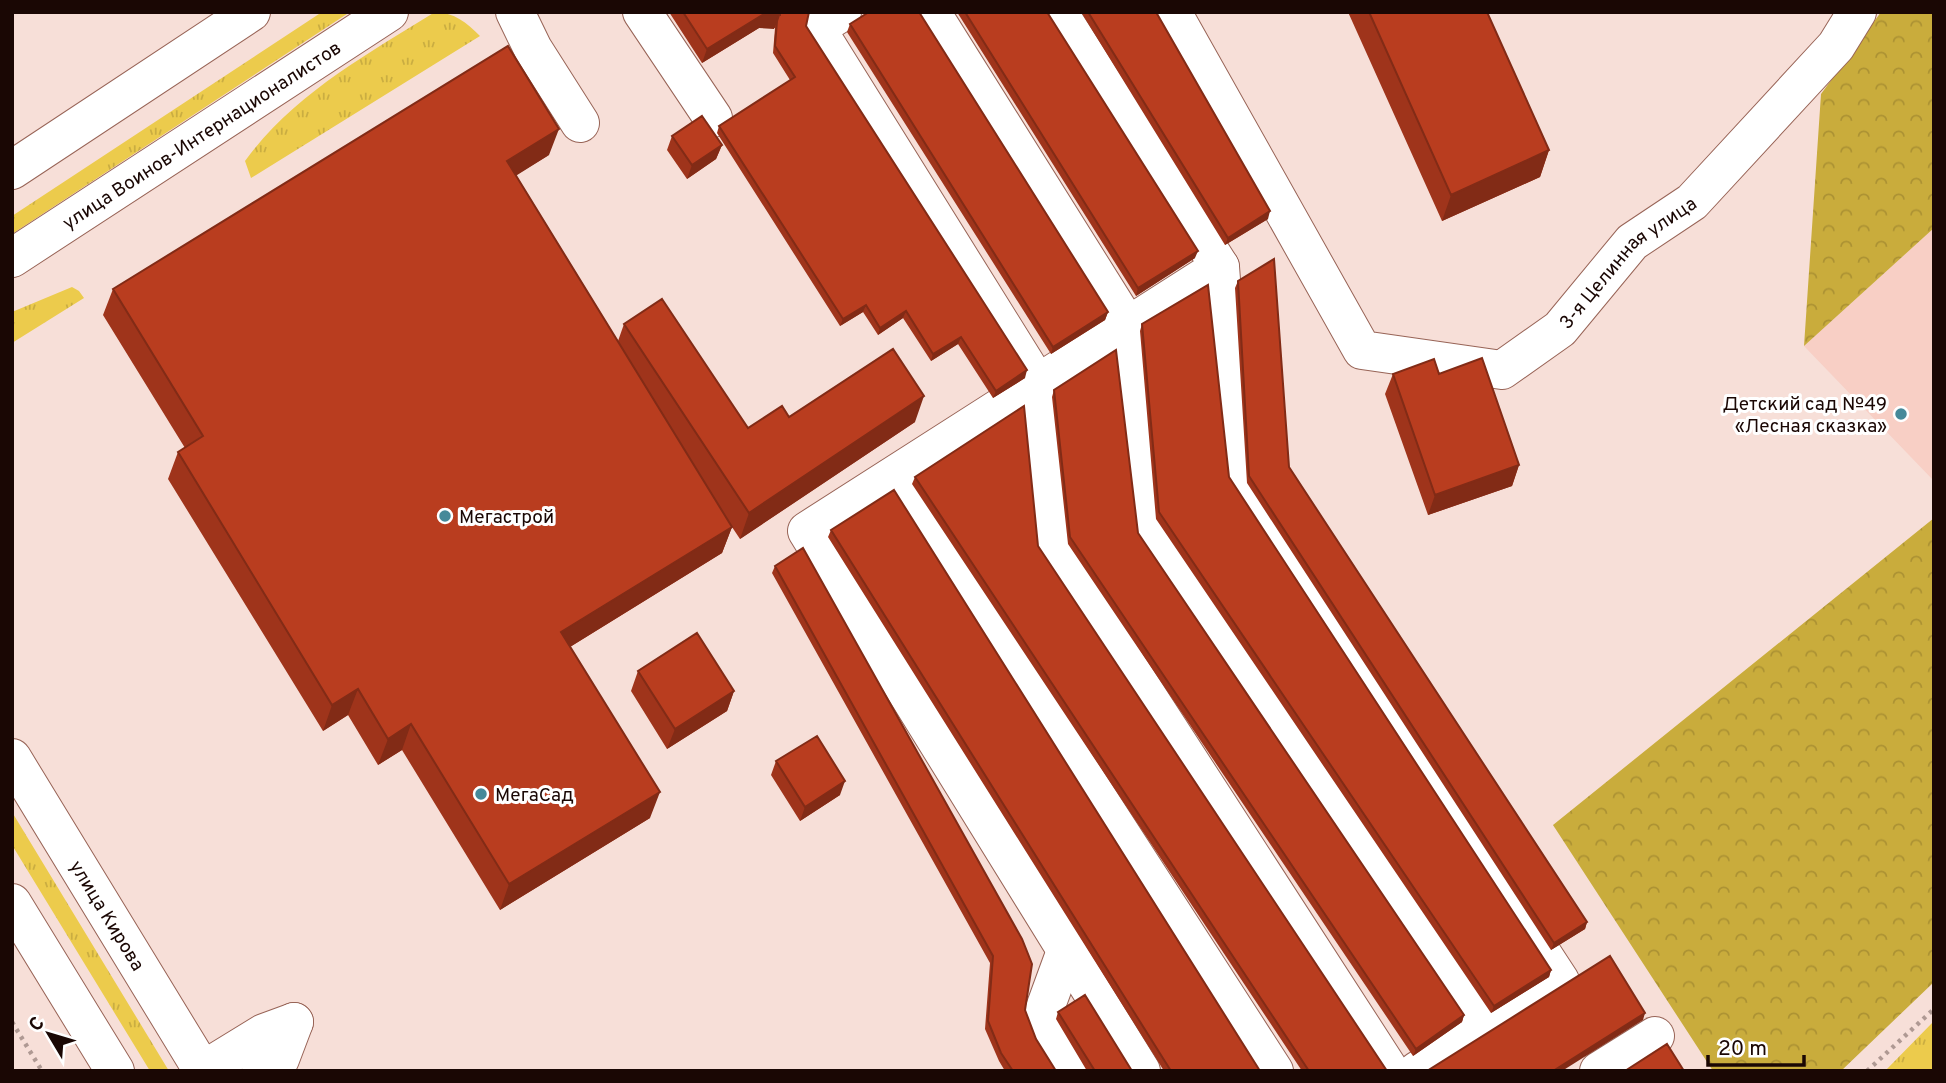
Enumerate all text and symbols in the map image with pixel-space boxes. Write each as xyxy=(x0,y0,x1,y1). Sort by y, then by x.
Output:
street label: улица Воинов-Интернационалистов xyxy=(58,36,346,236)
street label: 3-я Целинная улица xyxy=(1555,192,1702,335)
place label: Детский сад №49 «Лесная сказка» xyxy=(1722,393,1887,439)
marker: Детский сад №49 «Лесная сказка» xyxy=(1893,406,1909,422)
place label: Мегастрой xyxy=(459,506,554,530)
marker: Мегастрой xyxy=(437,508,453,524)
place label: МегаСад xyxy=(495,784,574,808)
marker: МегаСад xyxy=(473,786,489,802)
street label: улица Кирова xyxy=(63,856,149,976)
north arrow xyxy=(14,999,84,1069)
text: С xyxy=(24,1013,50,1037)
scale bar xyxy=(1708,1024,1804,1068)
text: 20 m xyxy=(1718,1036,1767,1063)

